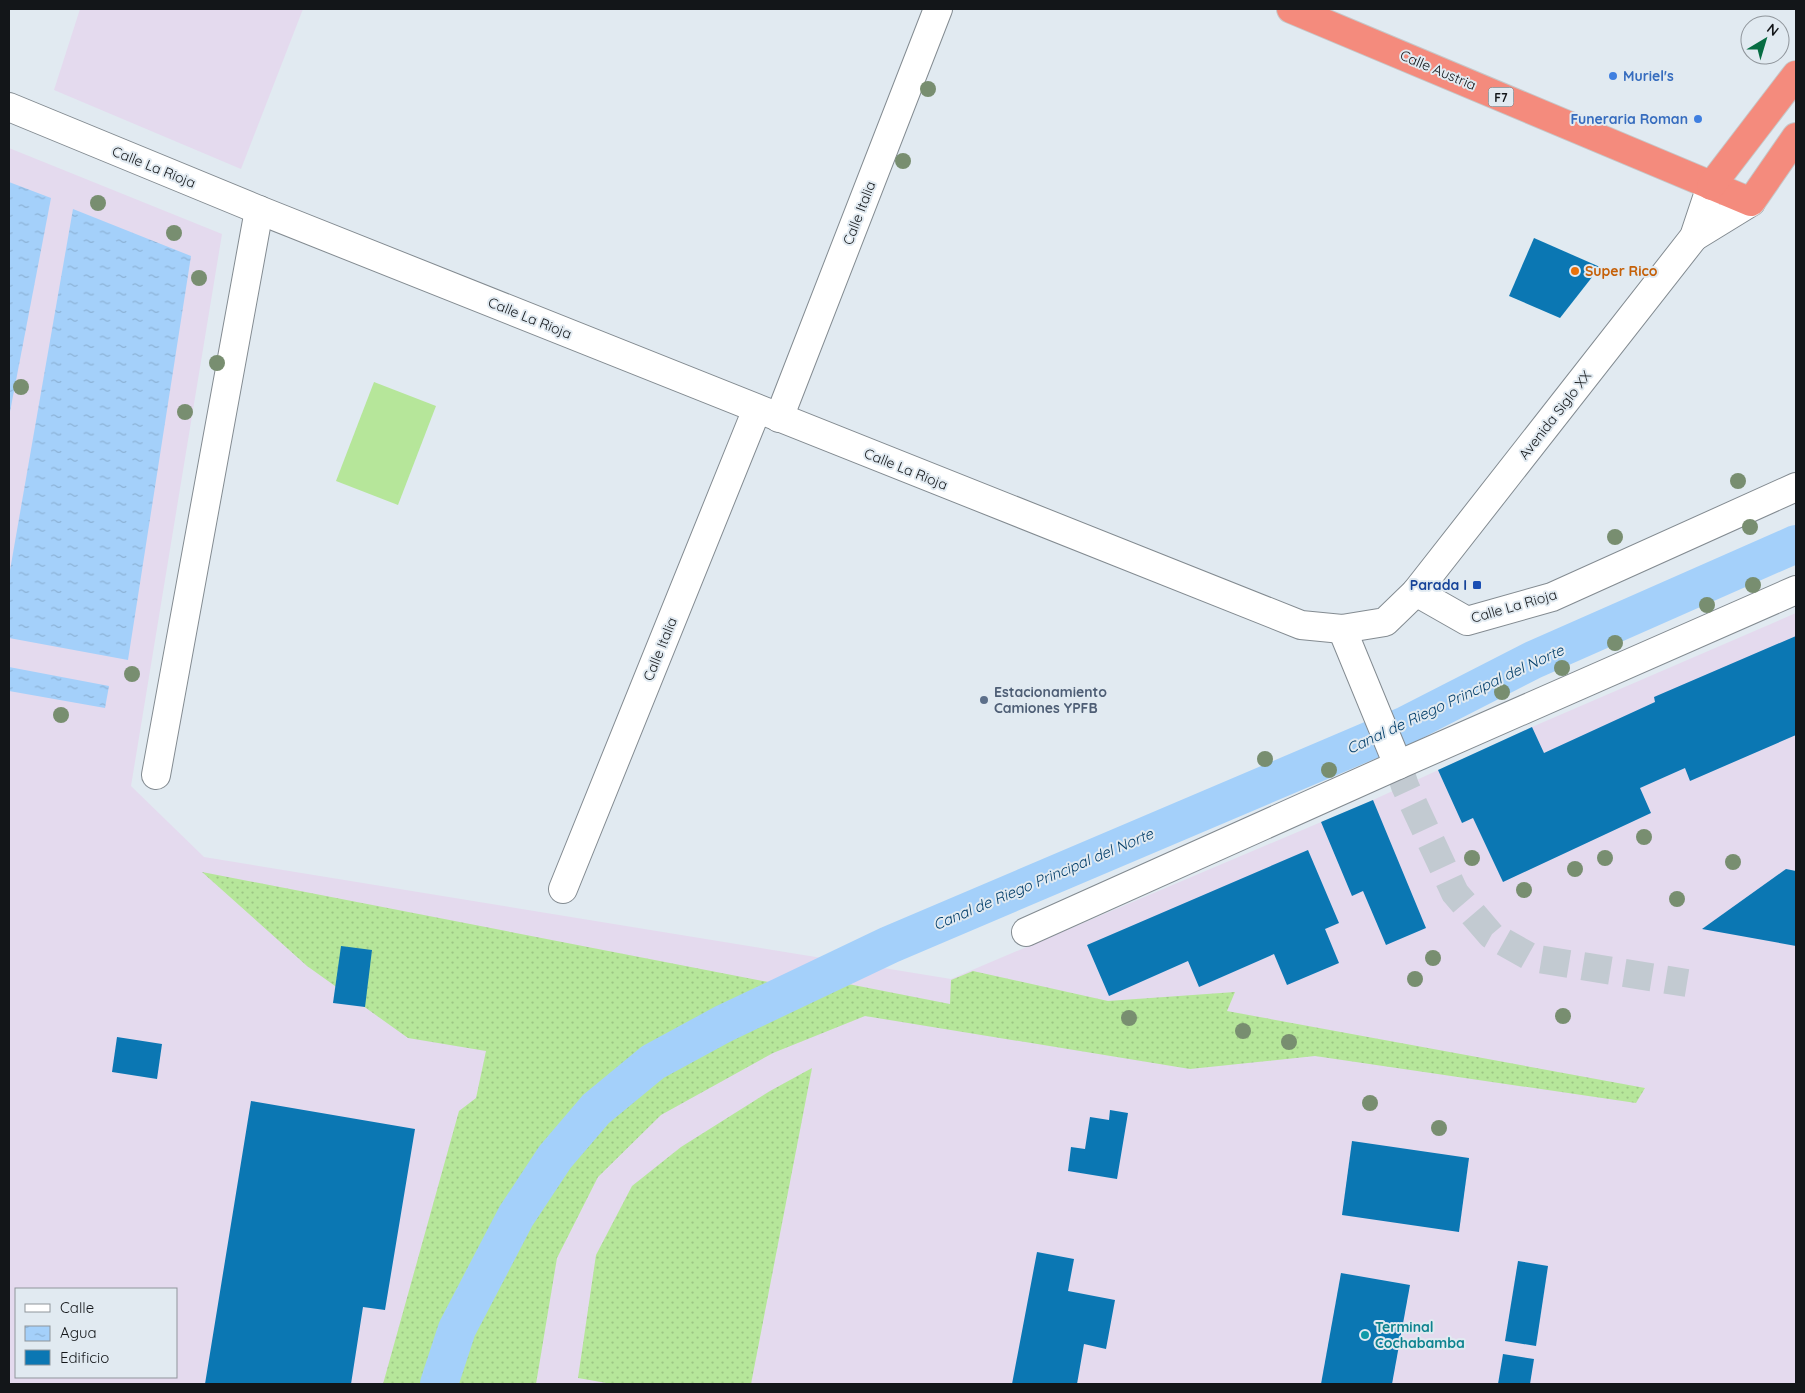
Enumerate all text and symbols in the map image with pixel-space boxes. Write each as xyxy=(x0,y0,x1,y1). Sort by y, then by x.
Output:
north arrow xyxy=(1740,15,1790,65)
text: N xyxy=(1763,19,1783,40)
street label: Calle Austria xyxy=(1397,46,1479,94)
place label: Muriel's xyxy=(1623,67,1674,85)
marker: Muriel's xyxy=(1607,70,1619,82)
road number: F7 xyxy=(1488,88,1514,106)
place label: Funeraria Roman xyxy=(1570,110,1688,128)
marker: Funeraria Roman xyxy=(1692,113,1704,125)
street label: Calle La Rioja xyxy=(110,142,198,192)
street label: Calle Italia xyxy=(839,178,879,248)
place label: Super Rico xyxy=(1585,262,1658,280)
marker: Super Rico xyxy=(1569,265,1581,277)
street label: Calle La Rioja xyxy=(486,293,574,343)
street label: Avenida Siglo XX xyxy=(1515,367,1596,463)
street label: Calle La Rioja xyxy=(862,444,950,494)
place label: Parada I xyxy=(1410,576,1467,594)
marker: Parada I xyxy=(1471,579,1483,591)
street label: Calle La Rioja xyxy=(1469,585,1559,627)
street label: Calle Italia xyxy=(639,615,681,683)
water label: Canal de Riego Principal del Norte xyxy=(1343,640,1567,758)
place label: Estacionamiento Camiones YPFB xyxy=(994,683,1107,717)
marker: Estacionamiento Camiones YPFB xyxy=(978,694,990,706)
water label: Canal de Riego Principal del Norte xyxy=(930,824,1156,934)
legend xyxy=(15,1288,178,1378)
text: Calle xyxy=(60,1298,94,1317)
place label: Terminal Cochabamba xyxy=(1375,1318,1465,1352)
text: Agua xyxy=(60,1323,97,1342)
marker: Terminal Cochabamba xyxy=(1359,1329,1371,1341)
text: Edificio xyxy=(60,1348,109,1367)

